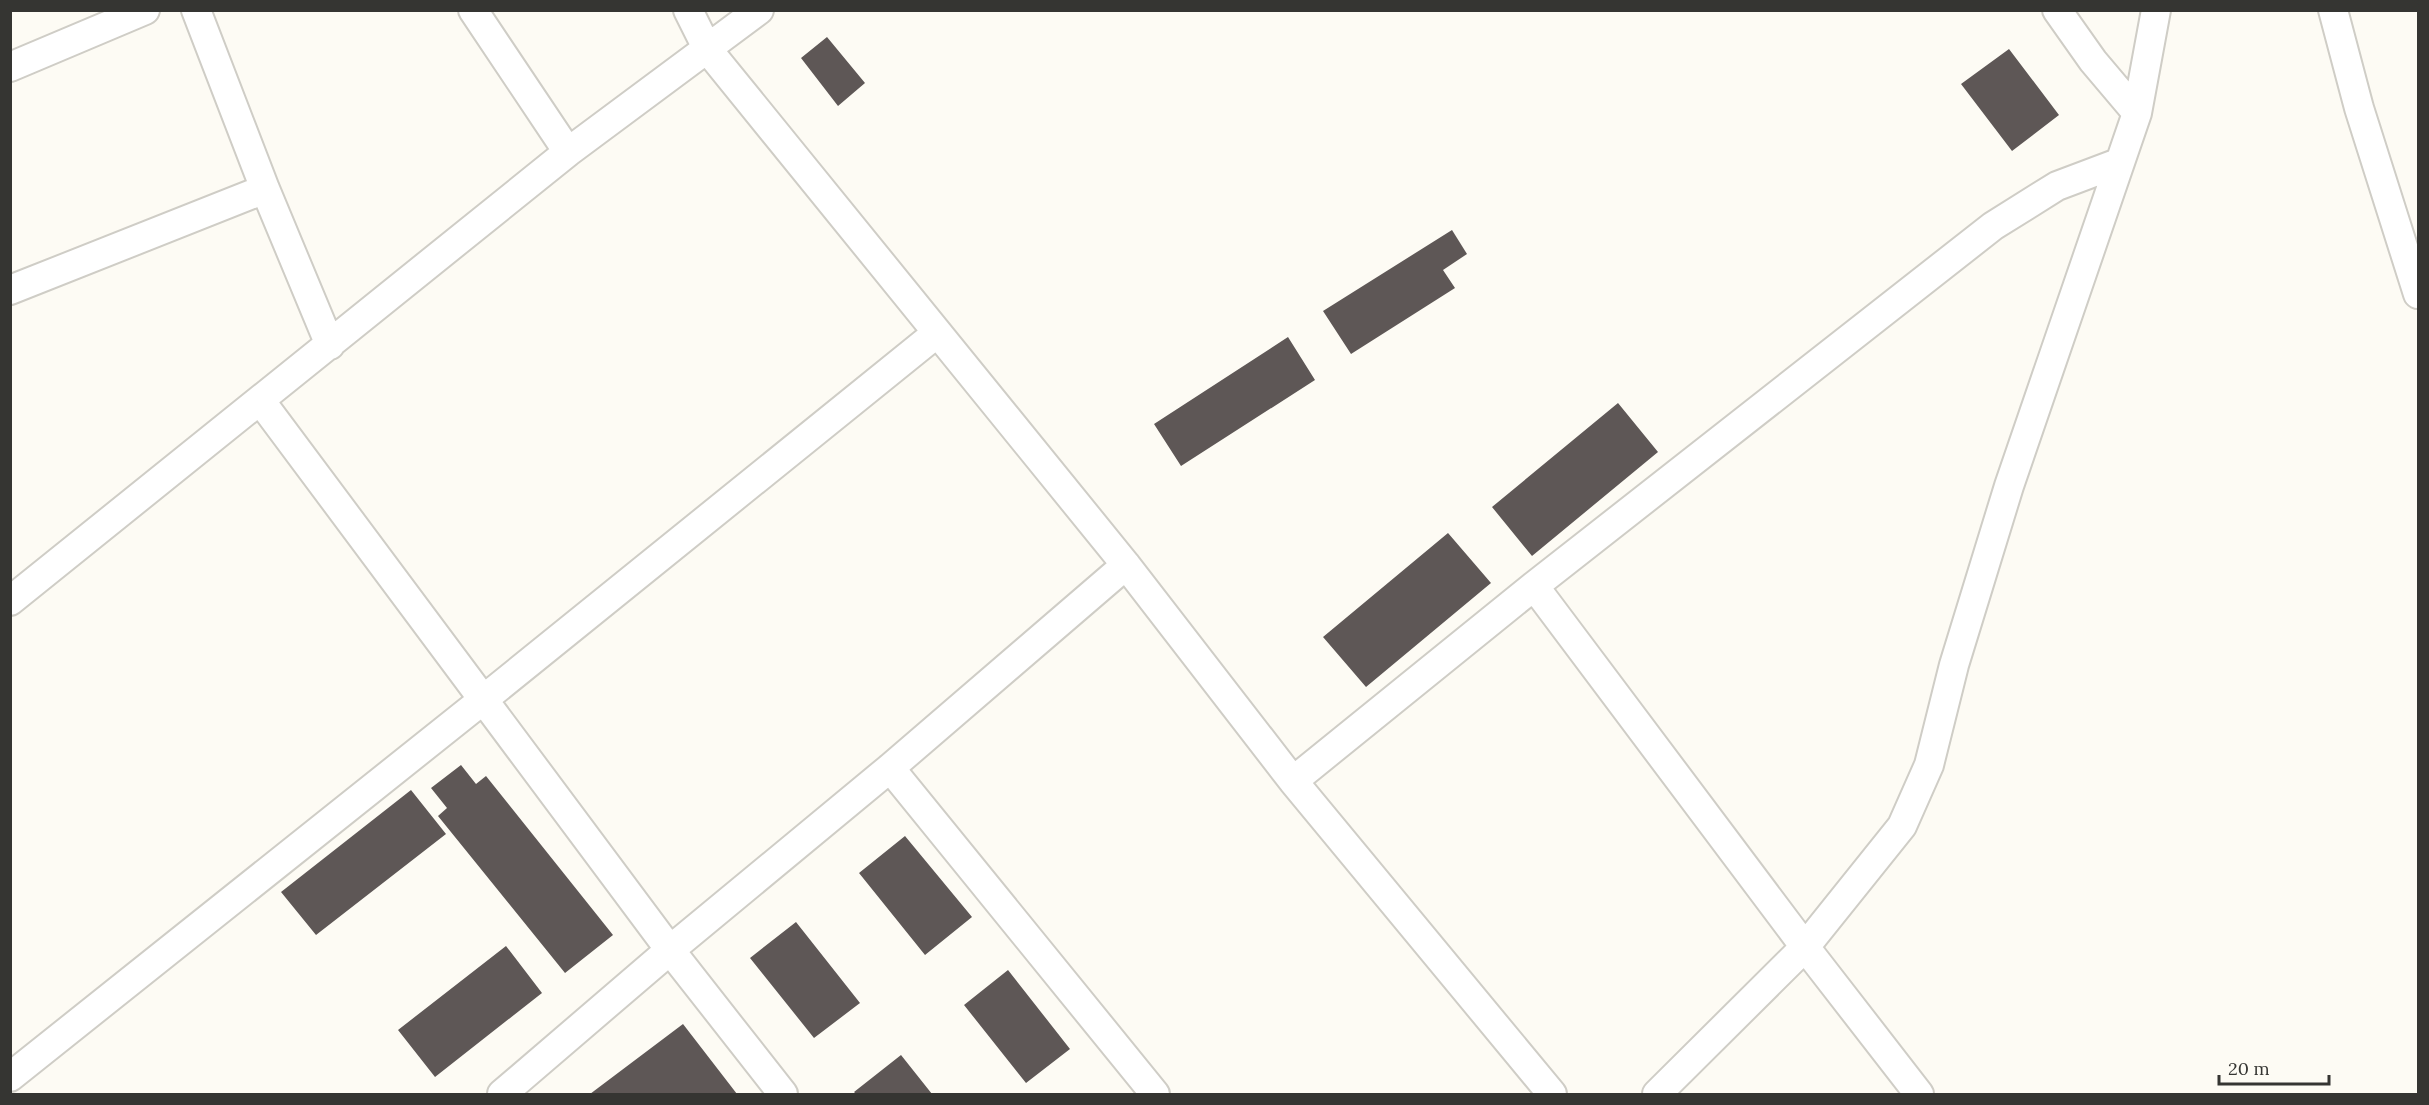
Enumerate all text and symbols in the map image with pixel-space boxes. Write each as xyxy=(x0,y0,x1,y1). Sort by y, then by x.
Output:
scale bar xyxy=(2219,1048,2328,1086)
text: 20 m xyxy=(2228,1057,2270,1080)

